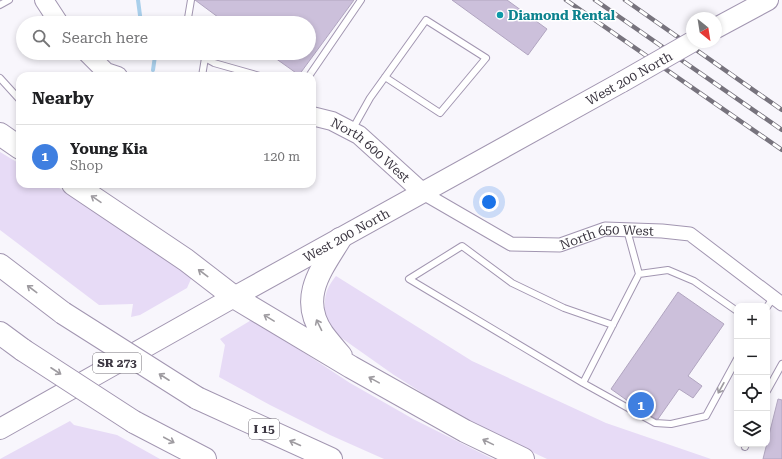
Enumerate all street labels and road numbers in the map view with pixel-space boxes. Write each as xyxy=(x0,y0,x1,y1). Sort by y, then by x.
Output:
street label: West 200 North xyxy=(584,48,676,108)
street label: North 600 West xyxy=(328,115,413,185)
street label: West 200 North xyxy=(301,205,393,265)
street label: North 650 West xyxy=(558,222,654,253)
road number: SR 273 xyxy=(93,353,141,373)
road number: I 15 xyxy=(249,419,279,439)

